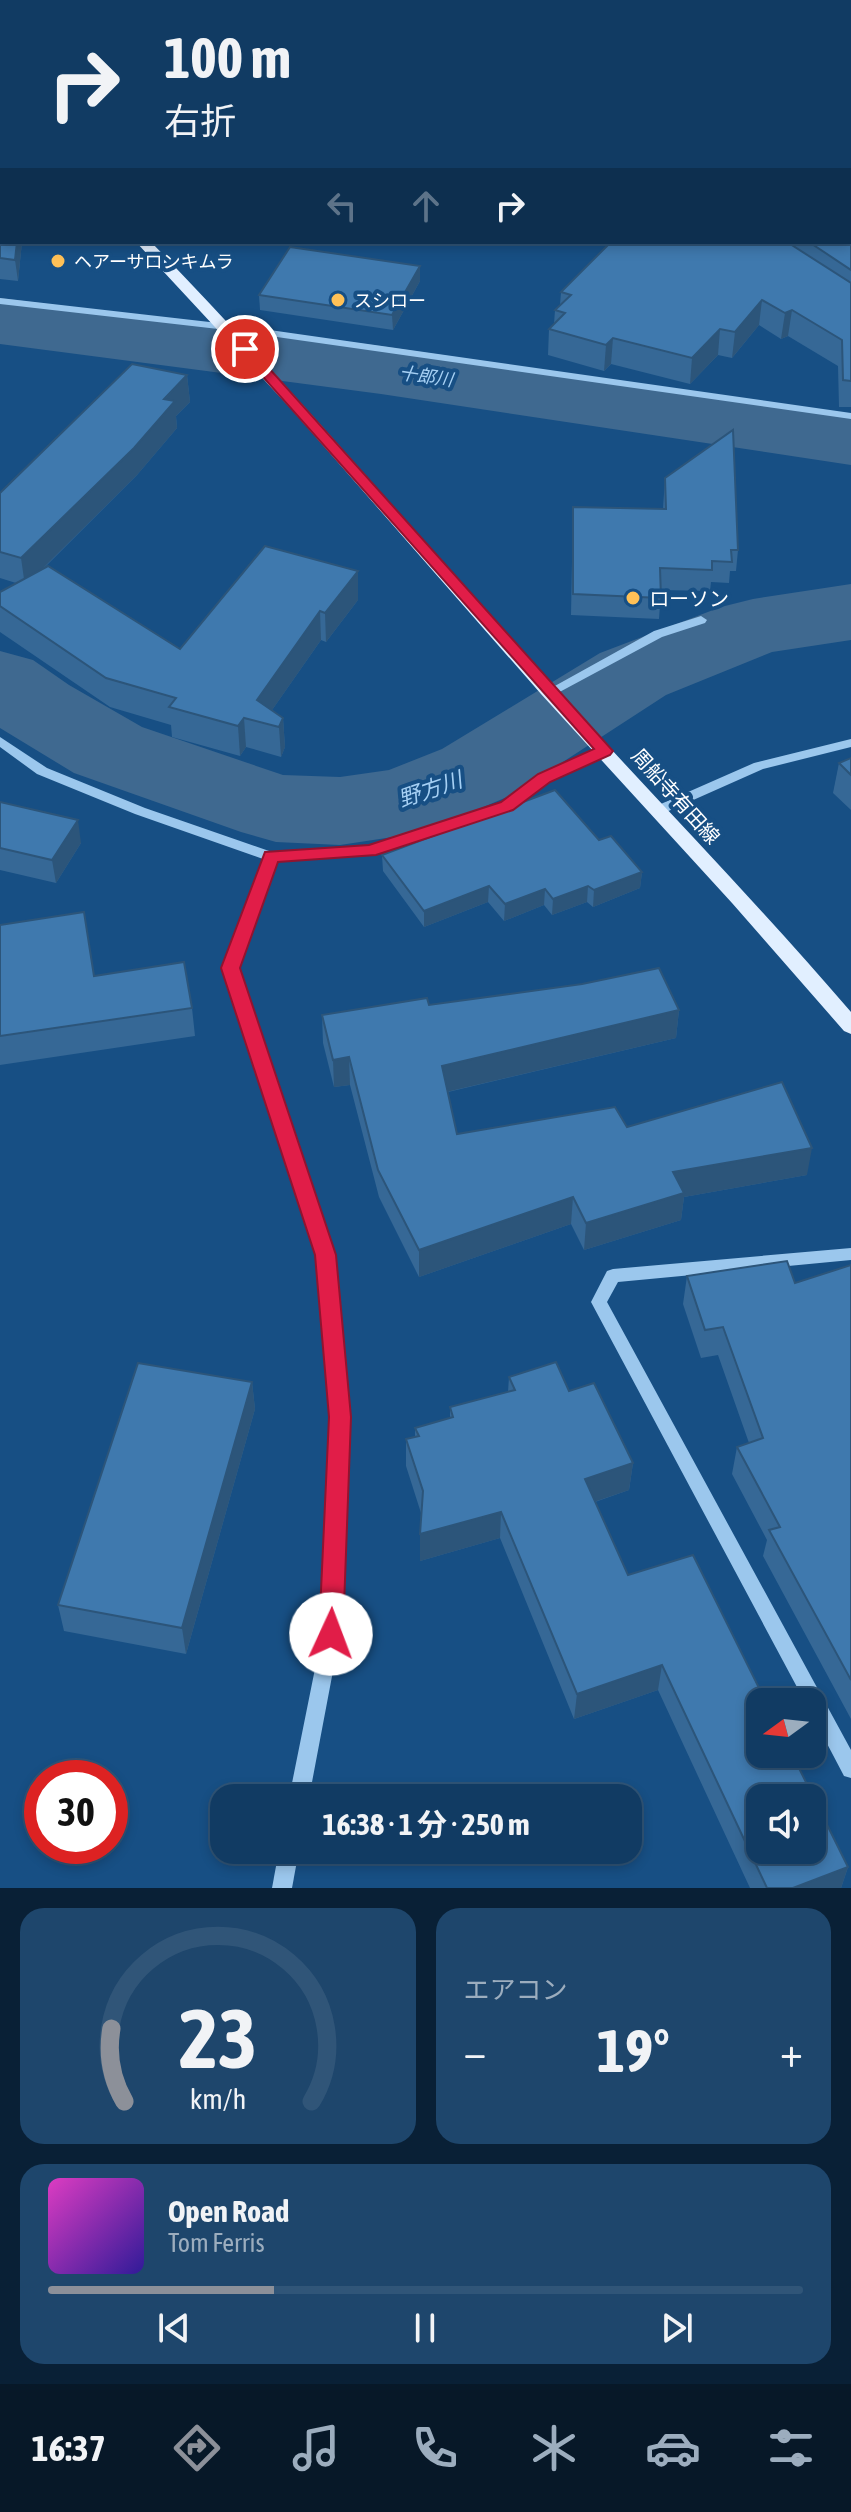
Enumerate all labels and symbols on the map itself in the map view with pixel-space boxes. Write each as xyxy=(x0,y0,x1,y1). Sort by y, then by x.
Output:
place label: ヘアーサロンキムラ xyxy=(74,251,234,272)
marker: ヘアーサロンキムラ xyxy=(49,252,67,270)
place label: スシロー xyxy=(354,290,426,311)
marker: スシロー xyxy=(329,291,347,309)
pin xyxy=(211,315,279,383)
water label: 十郎川 xyxy=(398,362,456,390)
place label: ローソン xyxy=(649,587,729,610)
marker: ローソン xyxy=(624,589,642,607)
street label: 周船寺有田線 xyxy=(627,744,725,848)
water label: 野方川 xyxy=(395,765,467,812)
position arrow xyxy=(289,1592,373,1676)
north arrow xyxy=(746,1688,826,1768)
speed limit sign: 30 xyxy=(24,1760,128,1864)

